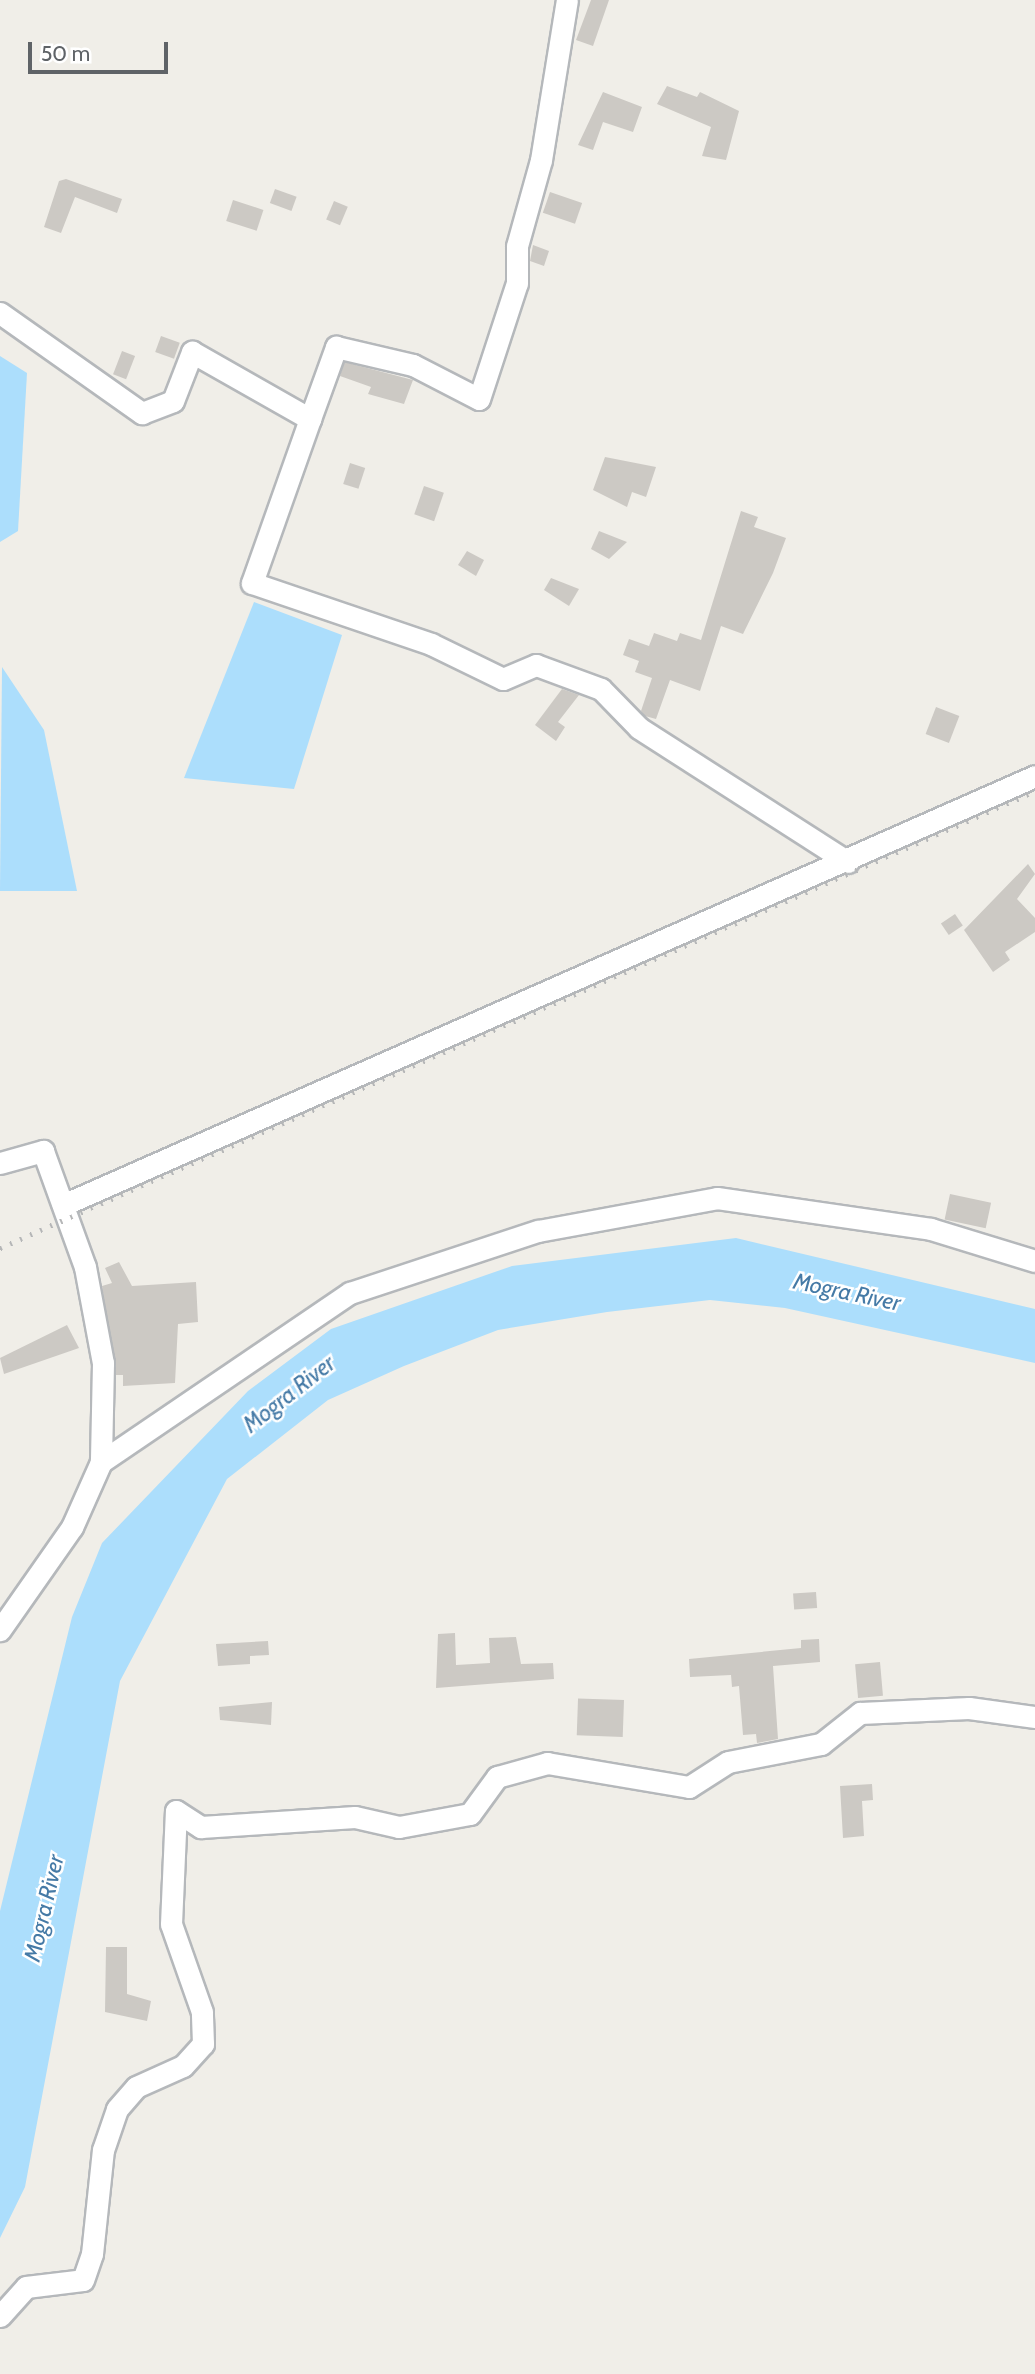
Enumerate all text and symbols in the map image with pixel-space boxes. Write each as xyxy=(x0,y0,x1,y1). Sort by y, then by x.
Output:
scale bar xyxy=(32,28,172,72)
text: 50 m xyxy=(41,41,90,66)
water label: Mogra River xyxy=(791,1267,903,1317)
water label: Mogra River xyxy=(238,1350,340,1438)
water label: Mogra River xyxy=(18,1852,70,1964)

